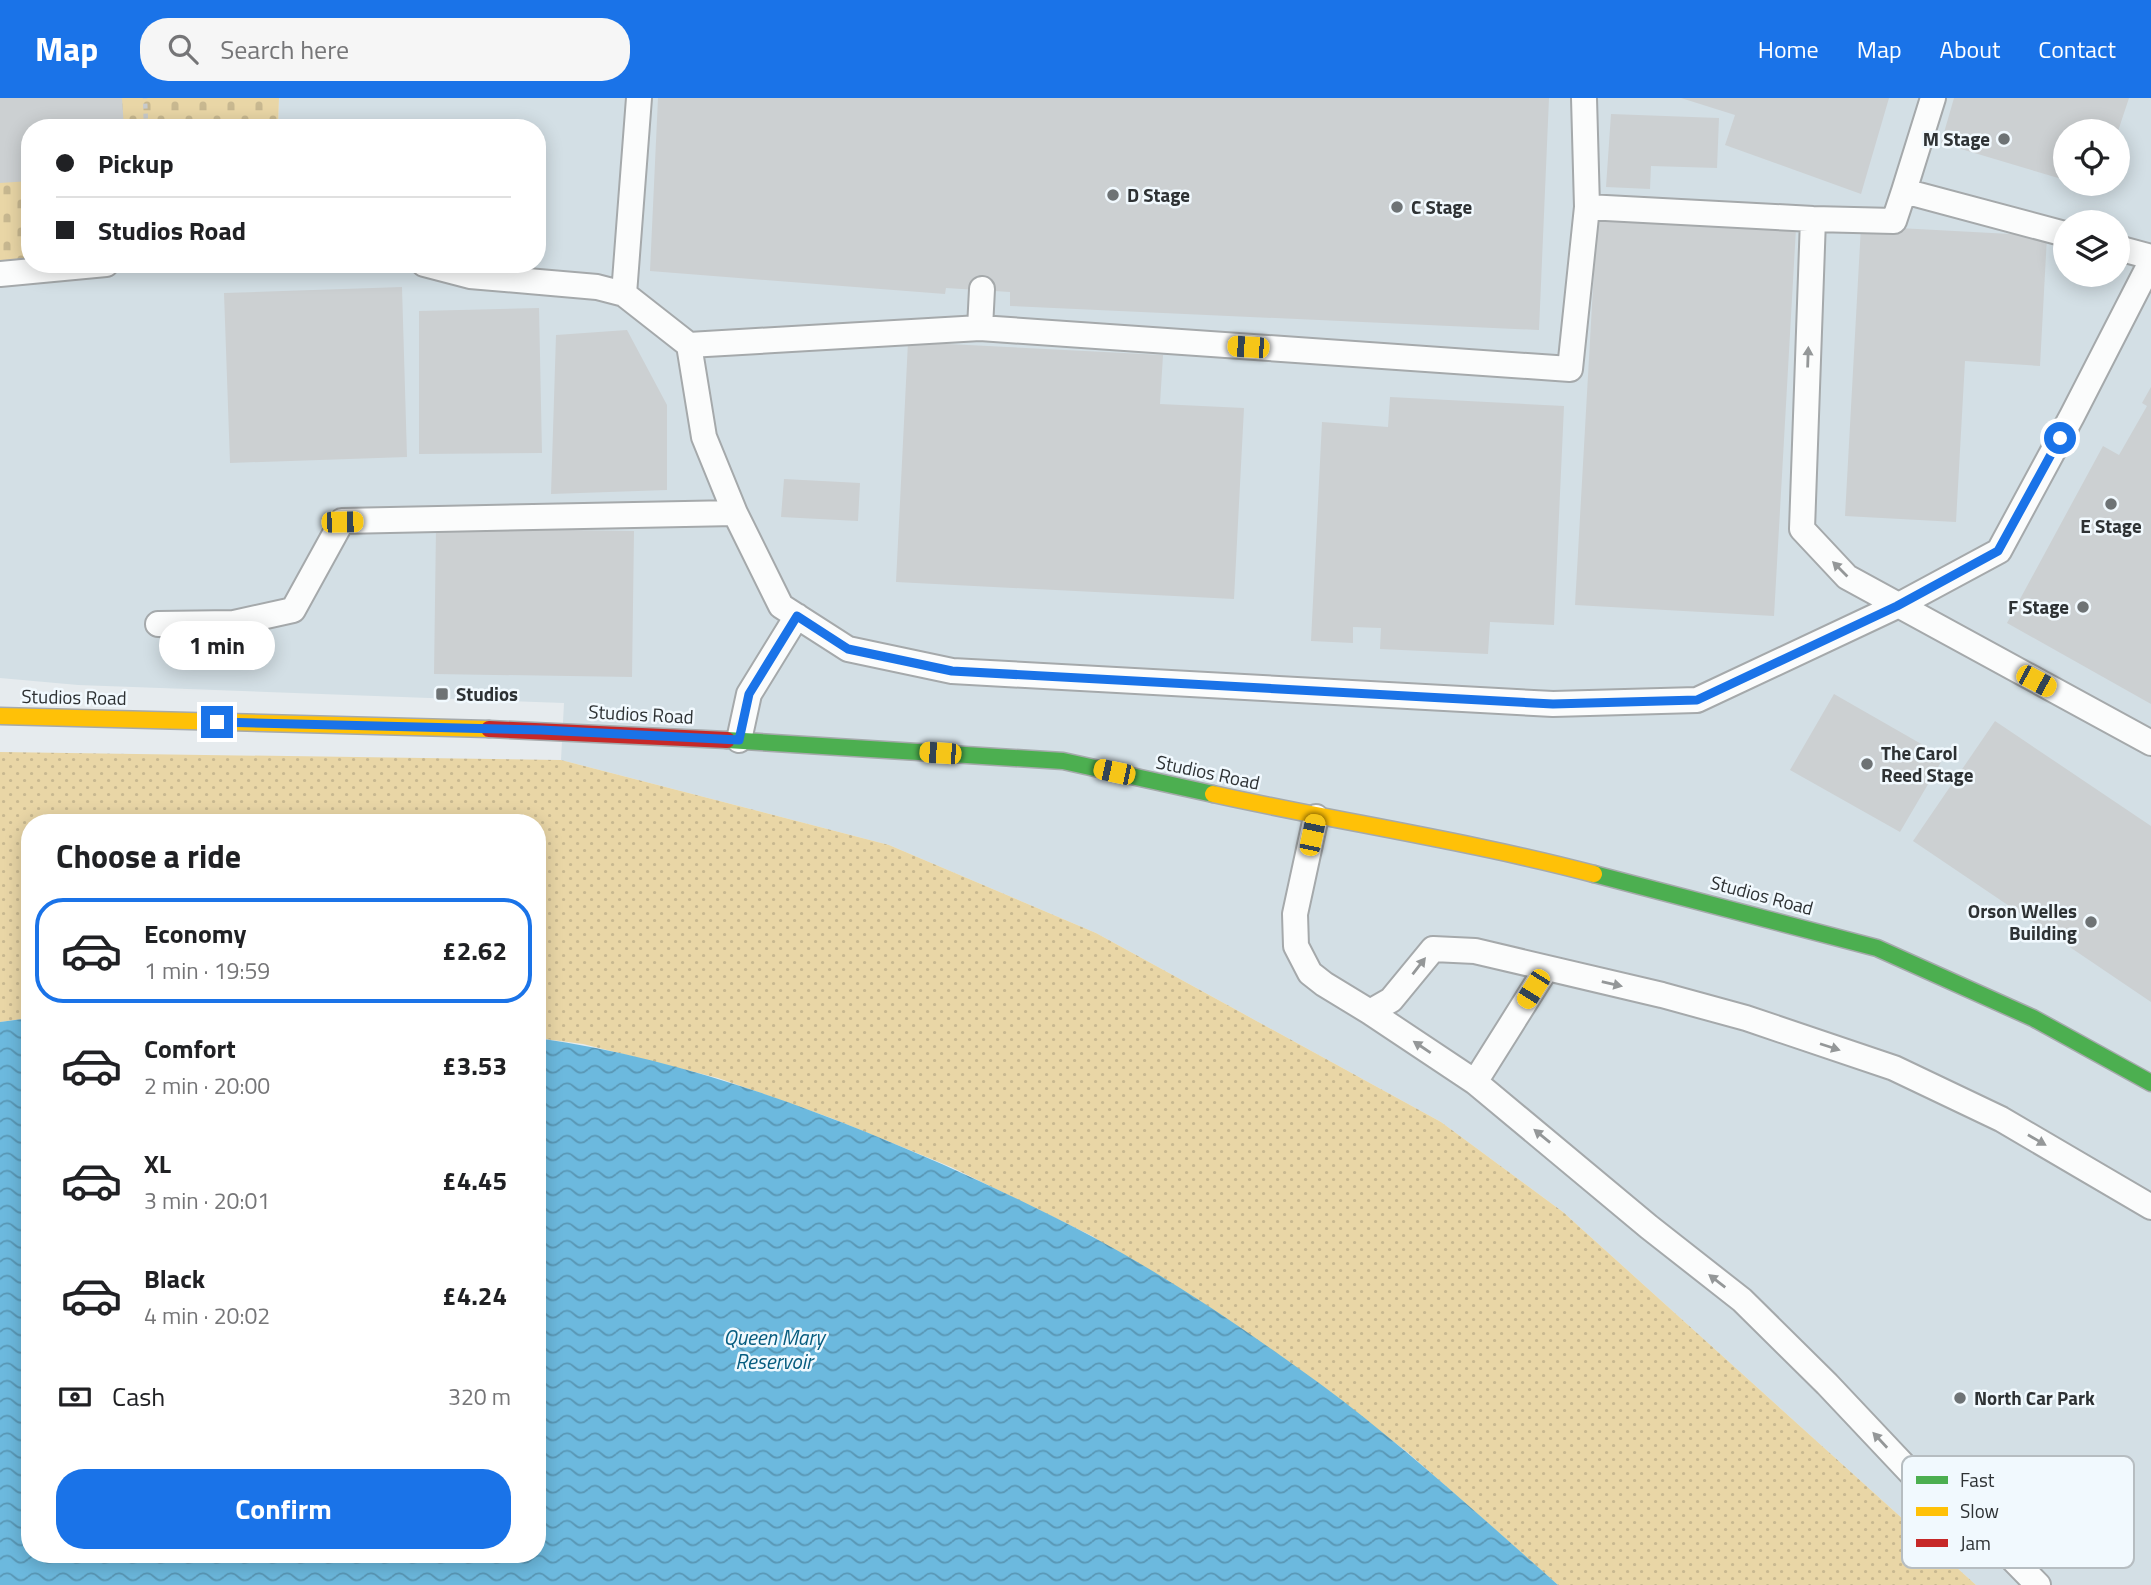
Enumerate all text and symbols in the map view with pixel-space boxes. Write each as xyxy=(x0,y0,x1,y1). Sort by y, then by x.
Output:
search box xyxy=(140,18,630,81)
text: Map xyxy=(35,24,98,74)
icon: search xyxy=(164,30,202,68)
text: Search here xyxy=(220,30,349,69)
text: Home xyxy=(1758,31,1819,67)
text: Map xyxy=(1857,31,1902,67)
text: About xyxy=(1940,31,2000,67)
text: Contact xyxy=(2038,31,2116,67)
map controls xyxy=(2053,119,2130,287)
button: locate xyxy=(2053,119,2130,196)
place label: M Stage xyxy=(1923,124,1990,153)
marker: M Stage xyxy=(1996,131,2012,147)
text: Pickup xyxy=(98,144,174,183)
place label: D Stage xyxy=(1127,180,1190,209)
marker: D Stage xyxy=(1105,187,1121,203)
place label: C Stage xyxy=(1411,192,1473,221)
marker: C Stage xyxy=(1389,199,1405,215)
button: layers xyxy=(2053,210,2130,287)
text: Studios Road xyxy=(98,211,246,250)
car xyxy=(1227,335,1270,359)
one-way arrow xyxy=(1803,346,1814,368)
route start xyxy=(2044,422,2076,454)
marker: E Stage xyxy=(2103,496,2119,512)
car xyxy=(321,511,364,533)
place label: E Stage xyxy=(2080,511,2142,540)
one-way arrow xyxy=(1832,561,1849,578)
place label: F Stage xyxy=(2008,592,2069,621)
marker: F Stage xyxy=(2075,599,2091,615)
callout: 1 min xyxy=(159,620,275,670)
text: 1 min xyxy=(189,628,245,663)
car xyxy=(2013,662,2060,700)
place label: Studios xyxy=(456,679,518,708)
street label: Studios Road xyxy=(21,681,127,712)
marker: Studios xyxy=(434,686,450,702)
street label: Studios Road xyxy=(588,696,694,731)
route end xyxy=(201,706,233,738)
place label: The Carol Reed Stage xyxy=(1881,738,1974,789)
car xyxy=(919,741,962,765)
street label: Studios Road xyxy=(1154,746,1263,797)
marker: The Carol Reed Stage xyxy=(1859,756,1875,772)
car xyxy=(1092,757,1137,787)
car xyxy=(1298,812,1327,858)
text: Choose a ride xyxy=(56,832,241,880)
street label: Studios Road xyxy=(1708,867,1817,922)
place label: Orson Welles Building xyxy=(1968,896,2077,947)
text: Economy xyxy=(144,914,246,953)
marker: Orson Welles Building xyxy=(2083,914,2099,930)
icon: car xyxy=(60,919,123,982)
text: £2.62 xyxy=(442,931,507,970)
text: 1 min · 19:59 xyxy=(144,953,270,988)
one-way arrow xyxy=(1412,957,1426,975)
car xyxy=(1513,966,1554,1012)
one-way arrow xyxy=(1601,979,1623,990)
text: Comfort xyxy=(144,1029,236,1068)
icon: car xyxy=(60,1034,123,1097)
one-way arrow xyxy=(1412,1040,1432,1053)
one-way arrow xyxy=(1820,1042,1841,1053)
text: £3.53 xyxy=(442,1046,507,1085)
text: 2 min · 20:00 xyxy=(144,1068,270,1103)
one-way arrow xyxy=(1533,1129,1551,1144)
one-way arrow xyxy=(2028,1134,2047,1146)
text: XL xyxy=(144,1144,171,1183)
icon: car xyxy=(60,1149,123,1212)
text: £4.45 xyxy=(442,1161,507,1200)
text: 3 min · 20:01 xyxy=(144,1183,270,1218)
text: Black xyxy=(144,1259,205,1298)
icon: car xyxy=(60,1264,123,1327)
one-way arrow xyxy=(1709,1274,1727,1289)
text: £4.24 xyxy=(442,1276,507,1315)
text: 4 min · 20:02 xyxy=(144,1298,270,1333)
water label: Queen Mary Reservoir xyxy=(723,1321,827,1377)
text: Cash xyxy=(112,1377,165,1416)
icon: cash xyxy=(56,1378,94,1416)
text: 320 m xyxy=(448,1379,511,1414)
place label: North Car Park xyxy=(1974,1383,2095,1412)
marker: North Car Park xyxy=(1952,1390,1968,1406)
one-way arrow xyxy=(1872,1432,1888,1449)
legend xyxy=(1902,1456,2134,1568)
text: Fast xyxy=(1960,1465,1995,1494)
button: Confirm xyxy=(56,1469,511,1549)
text: Slow xyxy=(1960,1496,1999,1525)
text: Jam xyxy=(1960,1528,1991,1557)

